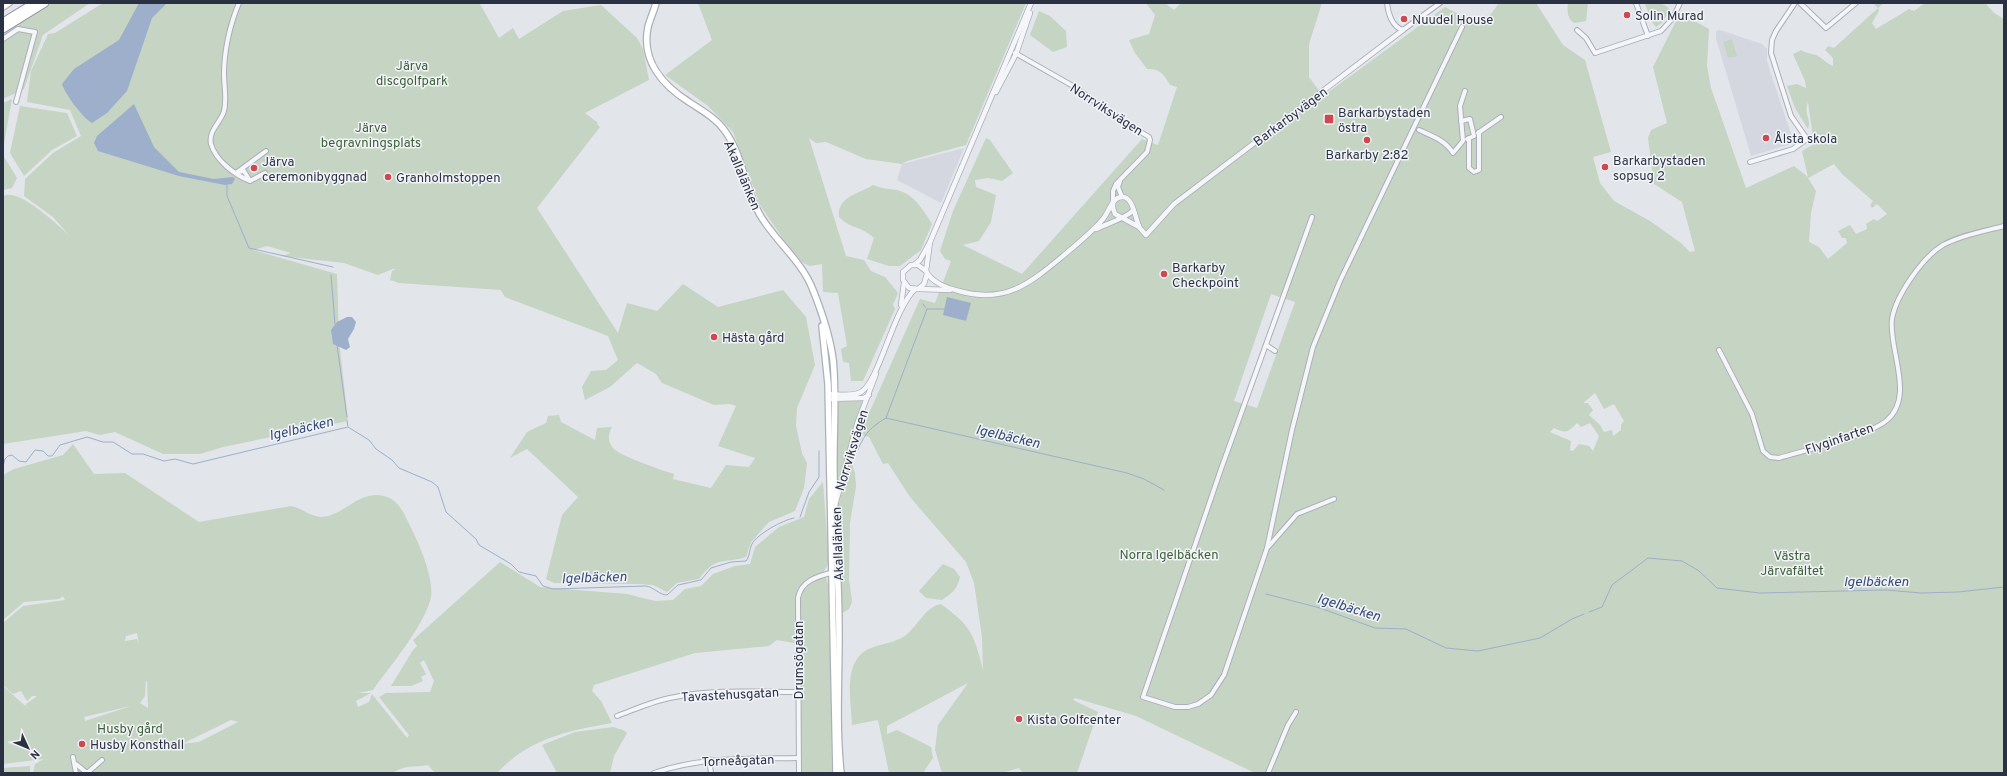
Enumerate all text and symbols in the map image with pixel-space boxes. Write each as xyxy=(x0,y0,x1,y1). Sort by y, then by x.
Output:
place label: Solin Murad xyxy=(1635,9,1704,25)
marker: Solin Murad xyxy=(1622,10,1632,20)
place label: Nuudel House xyxy=(1412,13,1493,29)
marker: Nuudel House xyxy=(1399,14,1409,24)
park label: Järva discgolfpark xyxy=(376,59,448,90)
street label: Norrviksvägen xyxy=(1066,81,1145,140)
street label: Barkarbyvägen xyxy=(1251,85,1331,151)
place label: Barkarbystaden östra xyxy=(1338,106,1431,137)
marker: Barkarbystaden östra xyxy=(1323,113,1335,125)
park label: Järva begravningsplats xyxy=(321,121,421,152)
place label: Ålsta skola xyxy=(1774,131,1837,148)
marker: Ålsta skola xyxy=(1761,133,1771,143)
marker: Barkarby 2:82 xyxy=(1362,135,1372,145)
street label: Akallalänken xyxy=(719,138,763,213)
place label: Barkarby 2:82 xyxy=(1326,148,1408,164)
place label: Barkarbystaden sopsug 2 xyxy=(1613,154,1706,185)
place label: Järva ceremonibyggnad xyxy=(262,155,367,186)
marker: Barkarbystaden sopsug 2 xyxy=(1600,162,1610,172)
marker: Järva ceremonibyggnad xyxy=(249,163,259,173)
place label: Granholmstoppen xyxy=(396,171,500,187)
marker: Granholmstoppen xyxy=(383,172,393,182)
place label: Barkarby Checkpoint xyxy=(1172,261,1239,292)
marker: Barkarby Checkpoint xyxy=(1159,269,1169,279)
place label: Hästa gård xyxy=(722,331,784,347)
marker: Hästa gård xyxy=(709,332,719,342)
street label: Norrviksvägen xyxy=(833,408,873,493)
water label: Igelbäcken xyxy=(268,414,335,445)
street label: Flyginfarten xyxy=(1803,421,1876,459)
water label: Igelbäcken xyxy=(974,422,1042,453)
street label: Akallalänken xyxy=(830,506,848,581)
park label: Norra Igelbäcken xyxy=(1119,548,1219,564)
park label: Västra Järvafältet xyxy=(1760,549,1824,580)
water label: Igelbäcken xyxy=(561,569,627,588)
water label: Igelbäcken xyxy=(1843,574,1909,591)
water label: Igelbäcken xyxy=(1315,591,1383,626)
street label: Drumsögatan xyxy=(792,621,808,699)
street label: Tavastehusgatan xyxy=(681,685,780,707)
place label: Kista Golfcenter xyxy=(1027,713,1121,729)
marker: Kista Golfcenter xyxy=(1014,714,1024,724)
park label: Husby gård xyxy=(97,722,163,738)
north arrow xyxy=(8,728,48,768)
place label: Husby Konsthall xyxy=(90,738,184,754)
marker: Husby Konsthall xyxy=(77,739,87,749)
text: N xyxy=(27,747,42,762)
street label: Torneågatan xyxy=(701,753,775,771)

